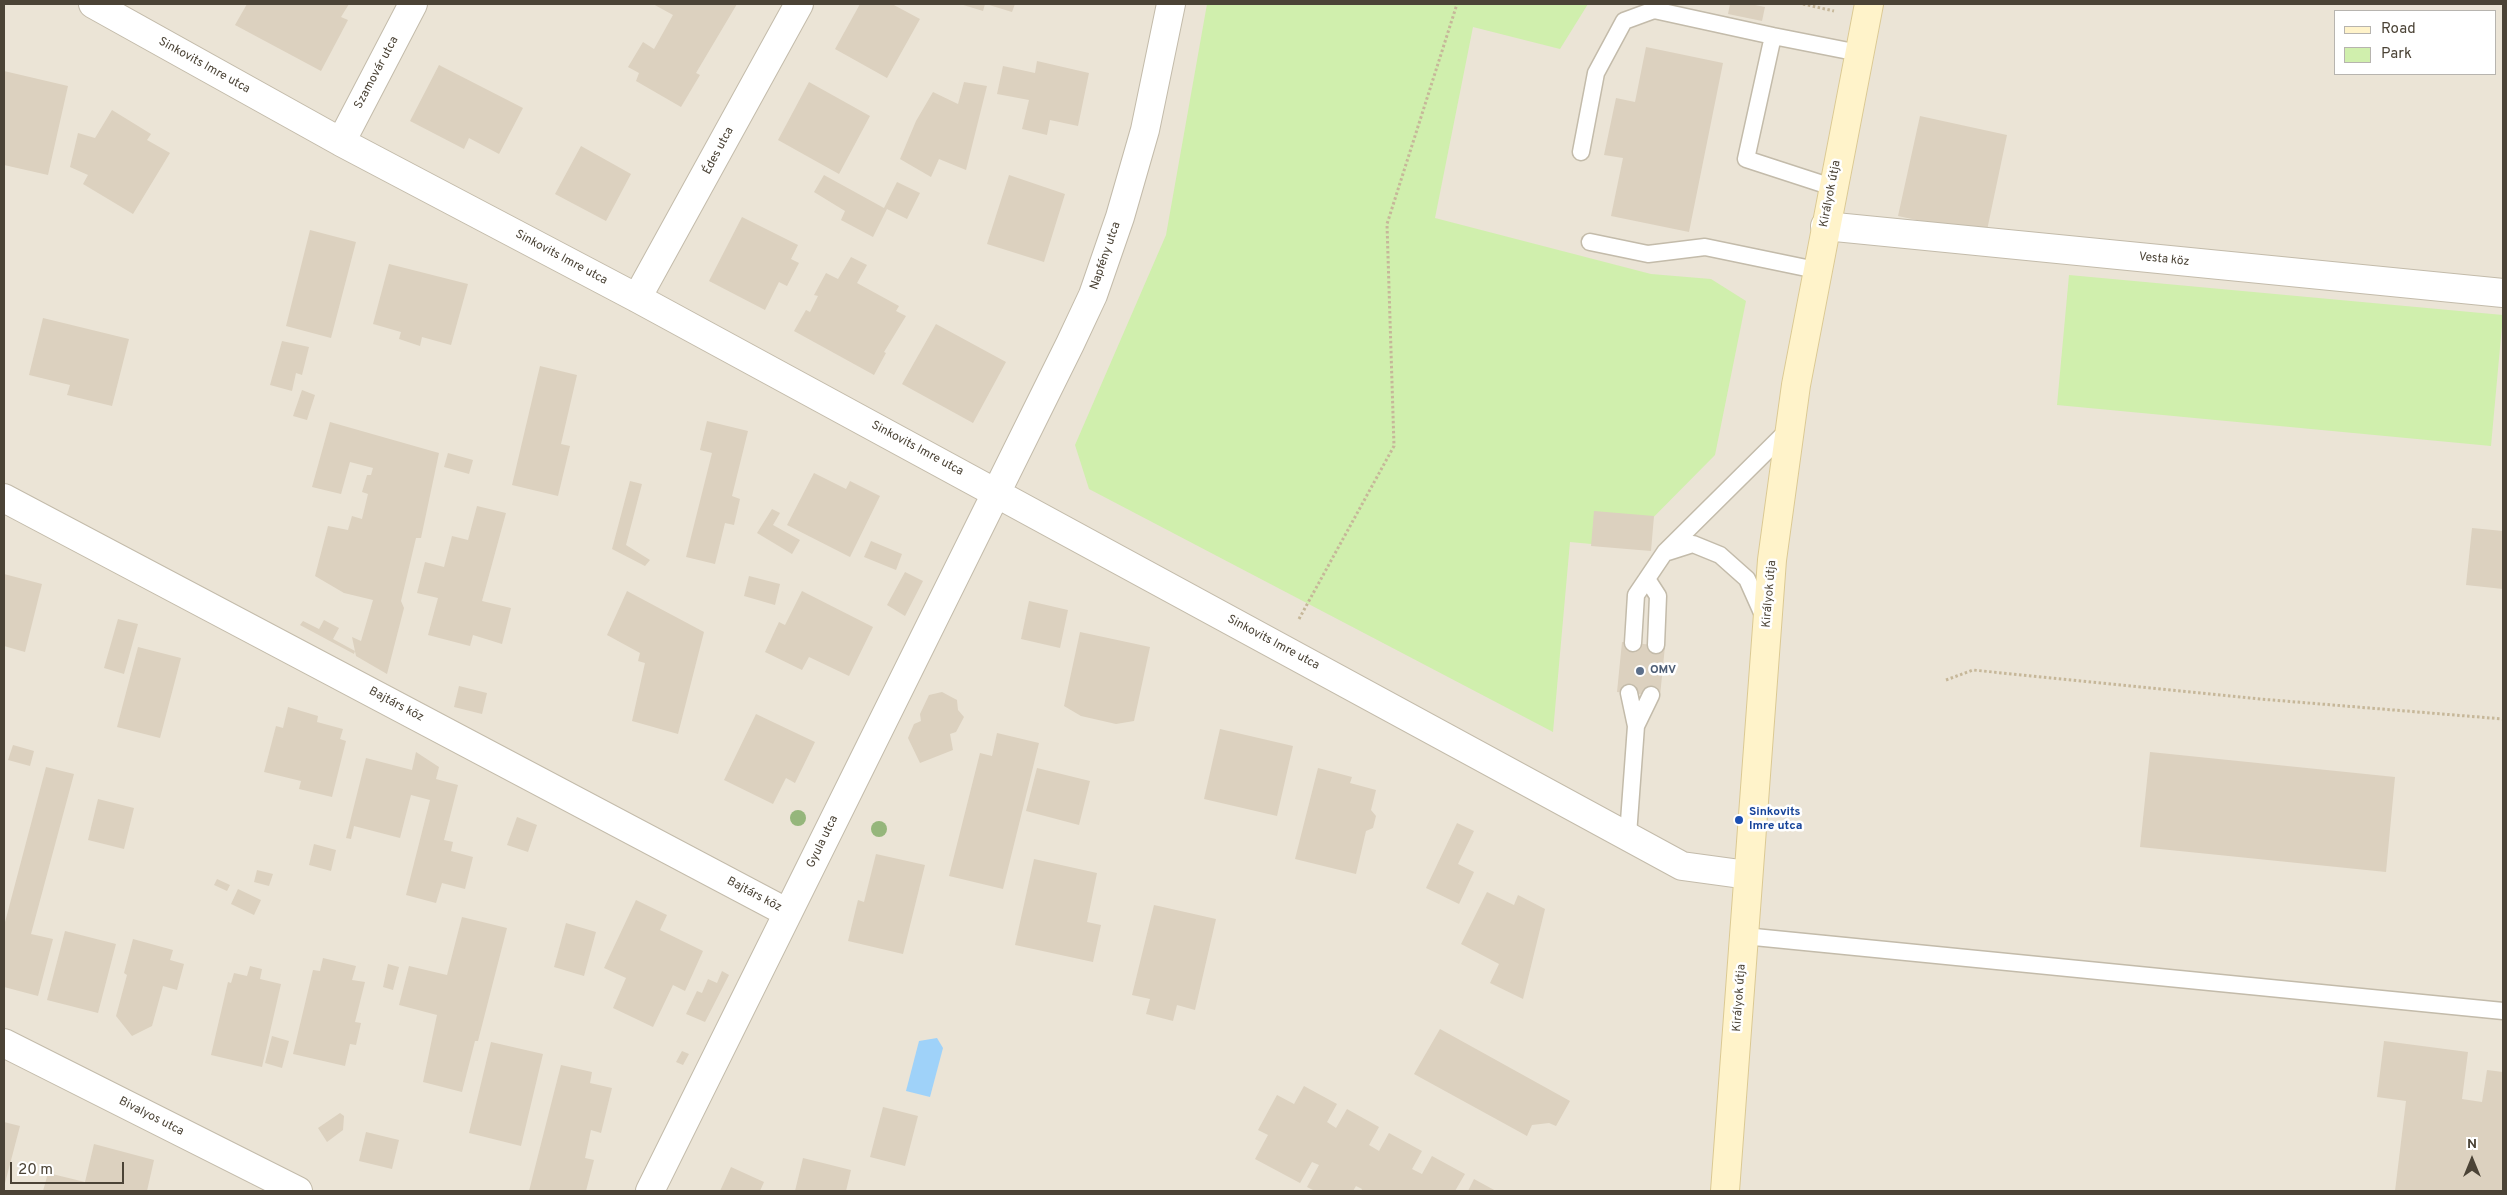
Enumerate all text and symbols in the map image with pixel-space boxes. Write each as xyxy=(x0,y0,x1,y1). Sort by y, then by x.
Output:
legend xyxy=(2334,10,2497,75)
text: Road xyxy=(2381,20,2416,39)
street label: Szamovár utca xyxy=(352,34,402,112)
street label: Sinkovits Imre utca xyxy=(156,35,252,97)
text: Park xyxy=(2381,45,2412,64)
street label: Édes utca xyxy=(701,125,737,177)
street label: Királyok útja xyxy=(1817,159,1845,229)
street label: Napfény utca xyxy=(1088,220,1124,292)
street label: Sinkovits Imre utca xyxy=(512,228,610,288)
street label: Vesta köz xyxy=(2138,250,2190,270)
street label: Sinkovits Imre utca xyxy=(868,419,966,479)
street label: Királyok útja xyxy=(1760,560,1780,628)
street label: Sinkovits Imre utca xyxy=(1224,613,1322,673)
place label: OMV xyxy=(1650,664,1676,678)
marker: OMV xyxy=(1634,665,1646,677)
street label: Bajtárs köz xyxy=(366,685,426,725)
place label: Sinkovits Imre utca xyxy=(1749,806,1802,834)
street label: Gyula utca xyxy=(804,813,842,871)
marker: Sinkovits Imre utca xyxy=(1733,814,1745,826)
street label: Bajtárs köz xyxy=(724,875,784,915)
street label: Királyok útja xyxy=(1730,964,1750,1032)
street label: Bivalyos utca xyxy=(116,1094,186,1140)
north arrow xyxy=(2447,1135,2497,1185)
text: N xyxy=(2467,1136,2477,1153)
scale bar xyxy=(12,1152,126,1184)
text: 20 m xyxy=(18,1161,53,1180)

